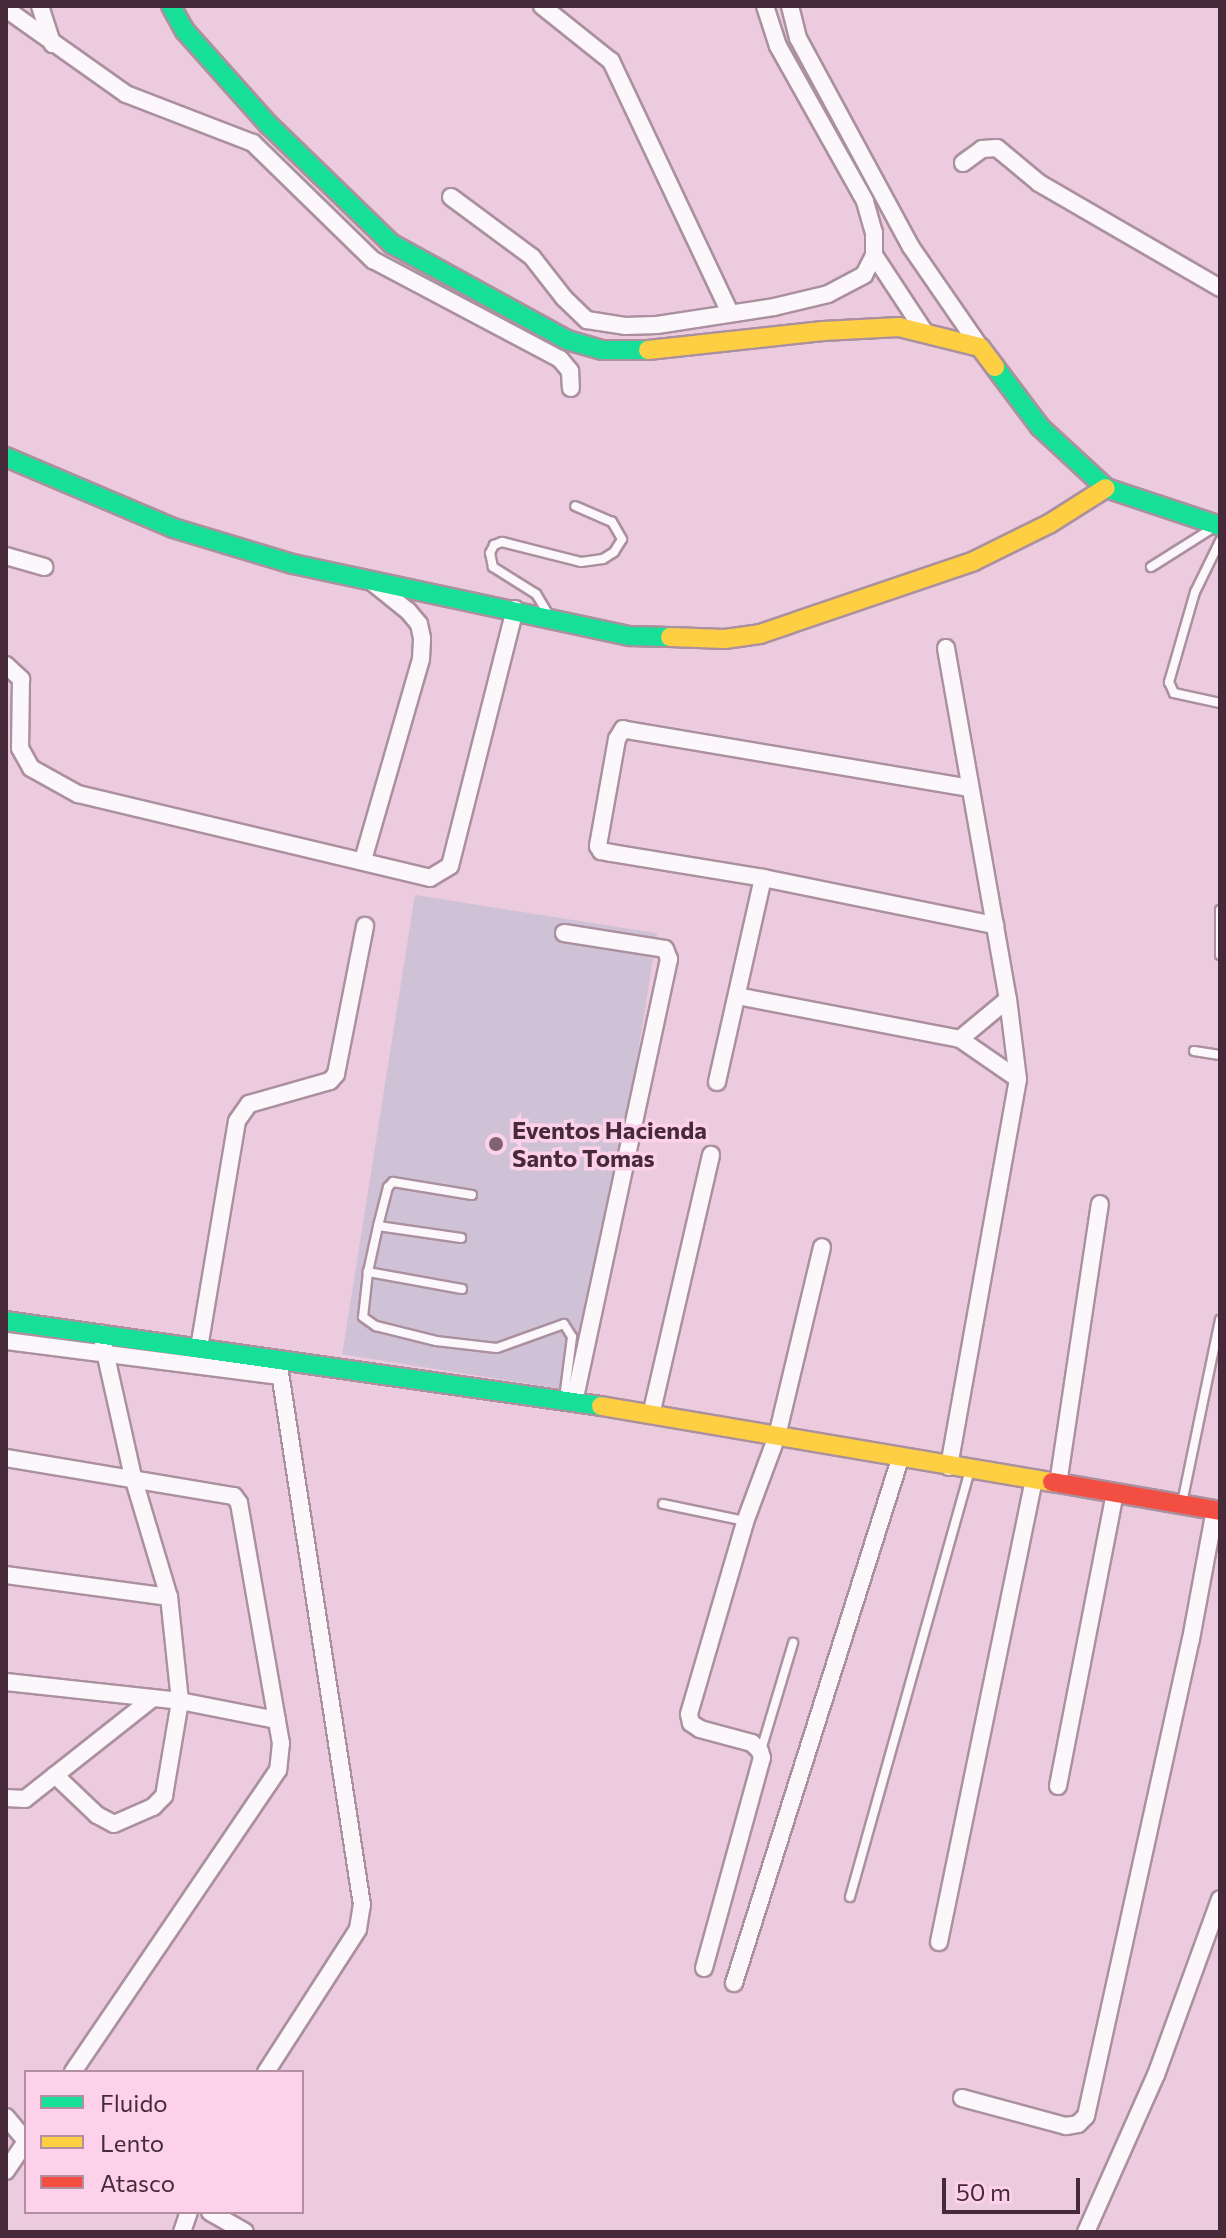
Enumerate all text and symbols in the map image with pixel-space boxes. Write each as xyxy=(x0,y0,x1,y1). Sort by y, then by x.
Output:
place label: Eventos Hacienda Santo Tomas xyxy=(512,1116,707,1172)
marker: Eventos Hacienda Santo Tomas xyxy=(487,1135,505,1153)
legend xyxy=(24,2070,304,2214)
text: Fluido xyxy=(100,2088,168,2117)
text: Lento xyxy=(100,2128,164,2157)
scale bar xyxy=(946,2162,1084,2212)
text: Atasco xyxy=(100,2168,175,2197)
text: 50 m xyxy=(956,2177,1011,2206)

